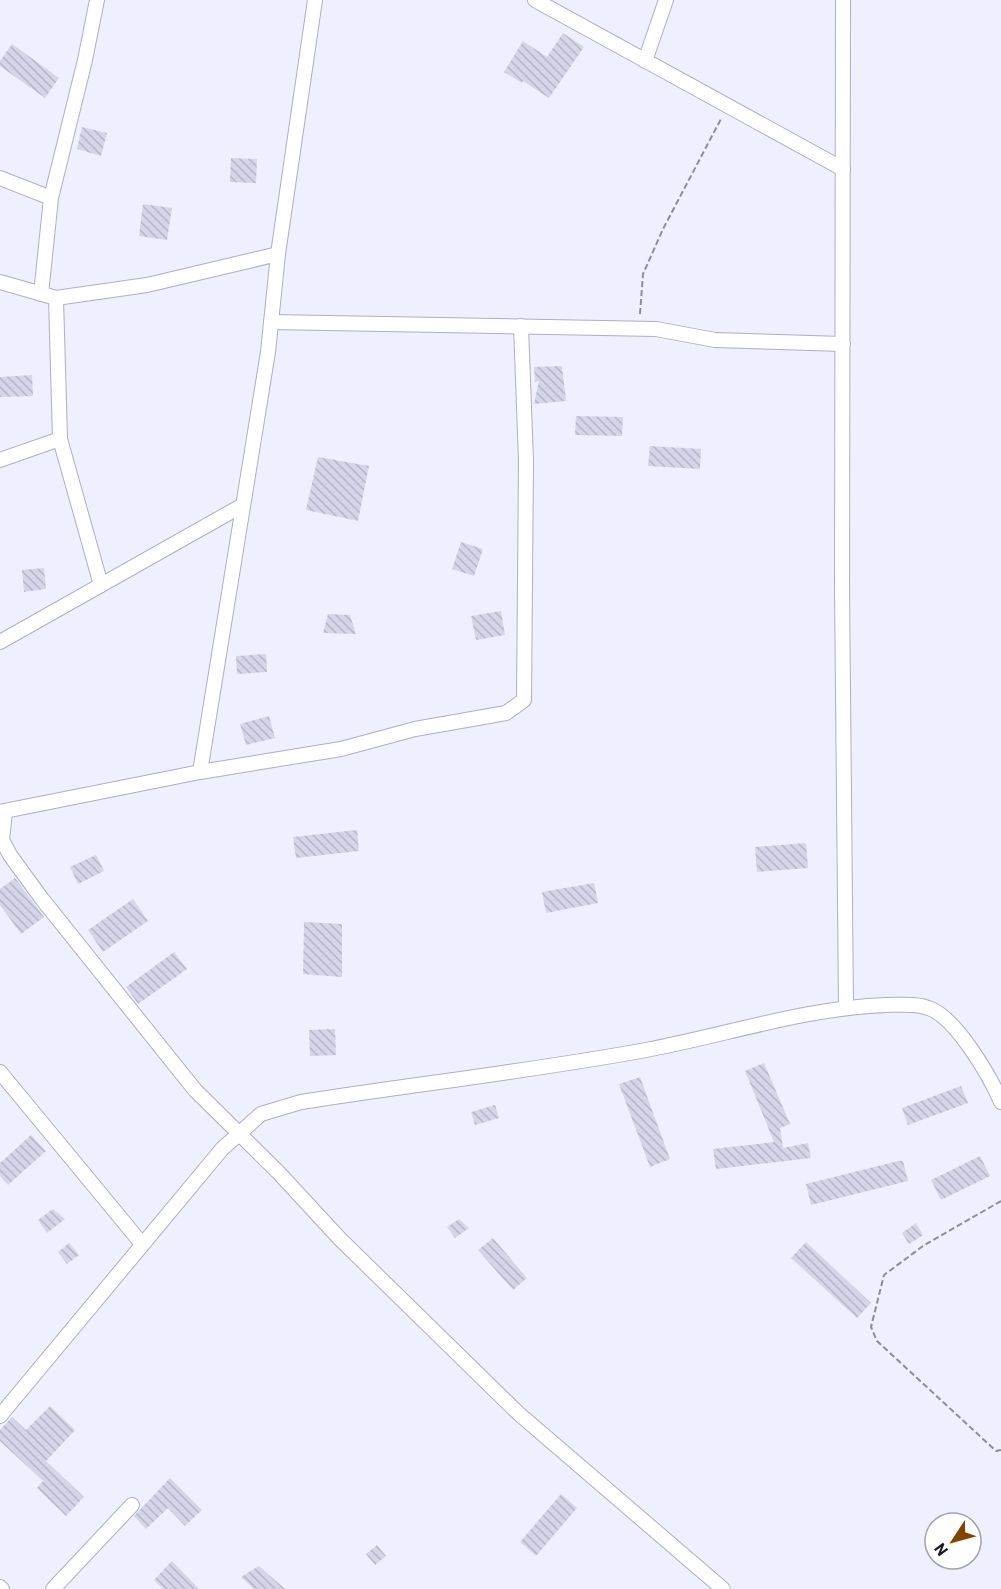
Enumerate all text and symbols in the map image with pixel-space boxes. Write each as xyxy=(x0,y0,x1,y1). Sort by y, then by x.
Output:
north arrow xyxy=(923,1511,983,1571)
text: N xyxy=(930,1540,951,1560)

